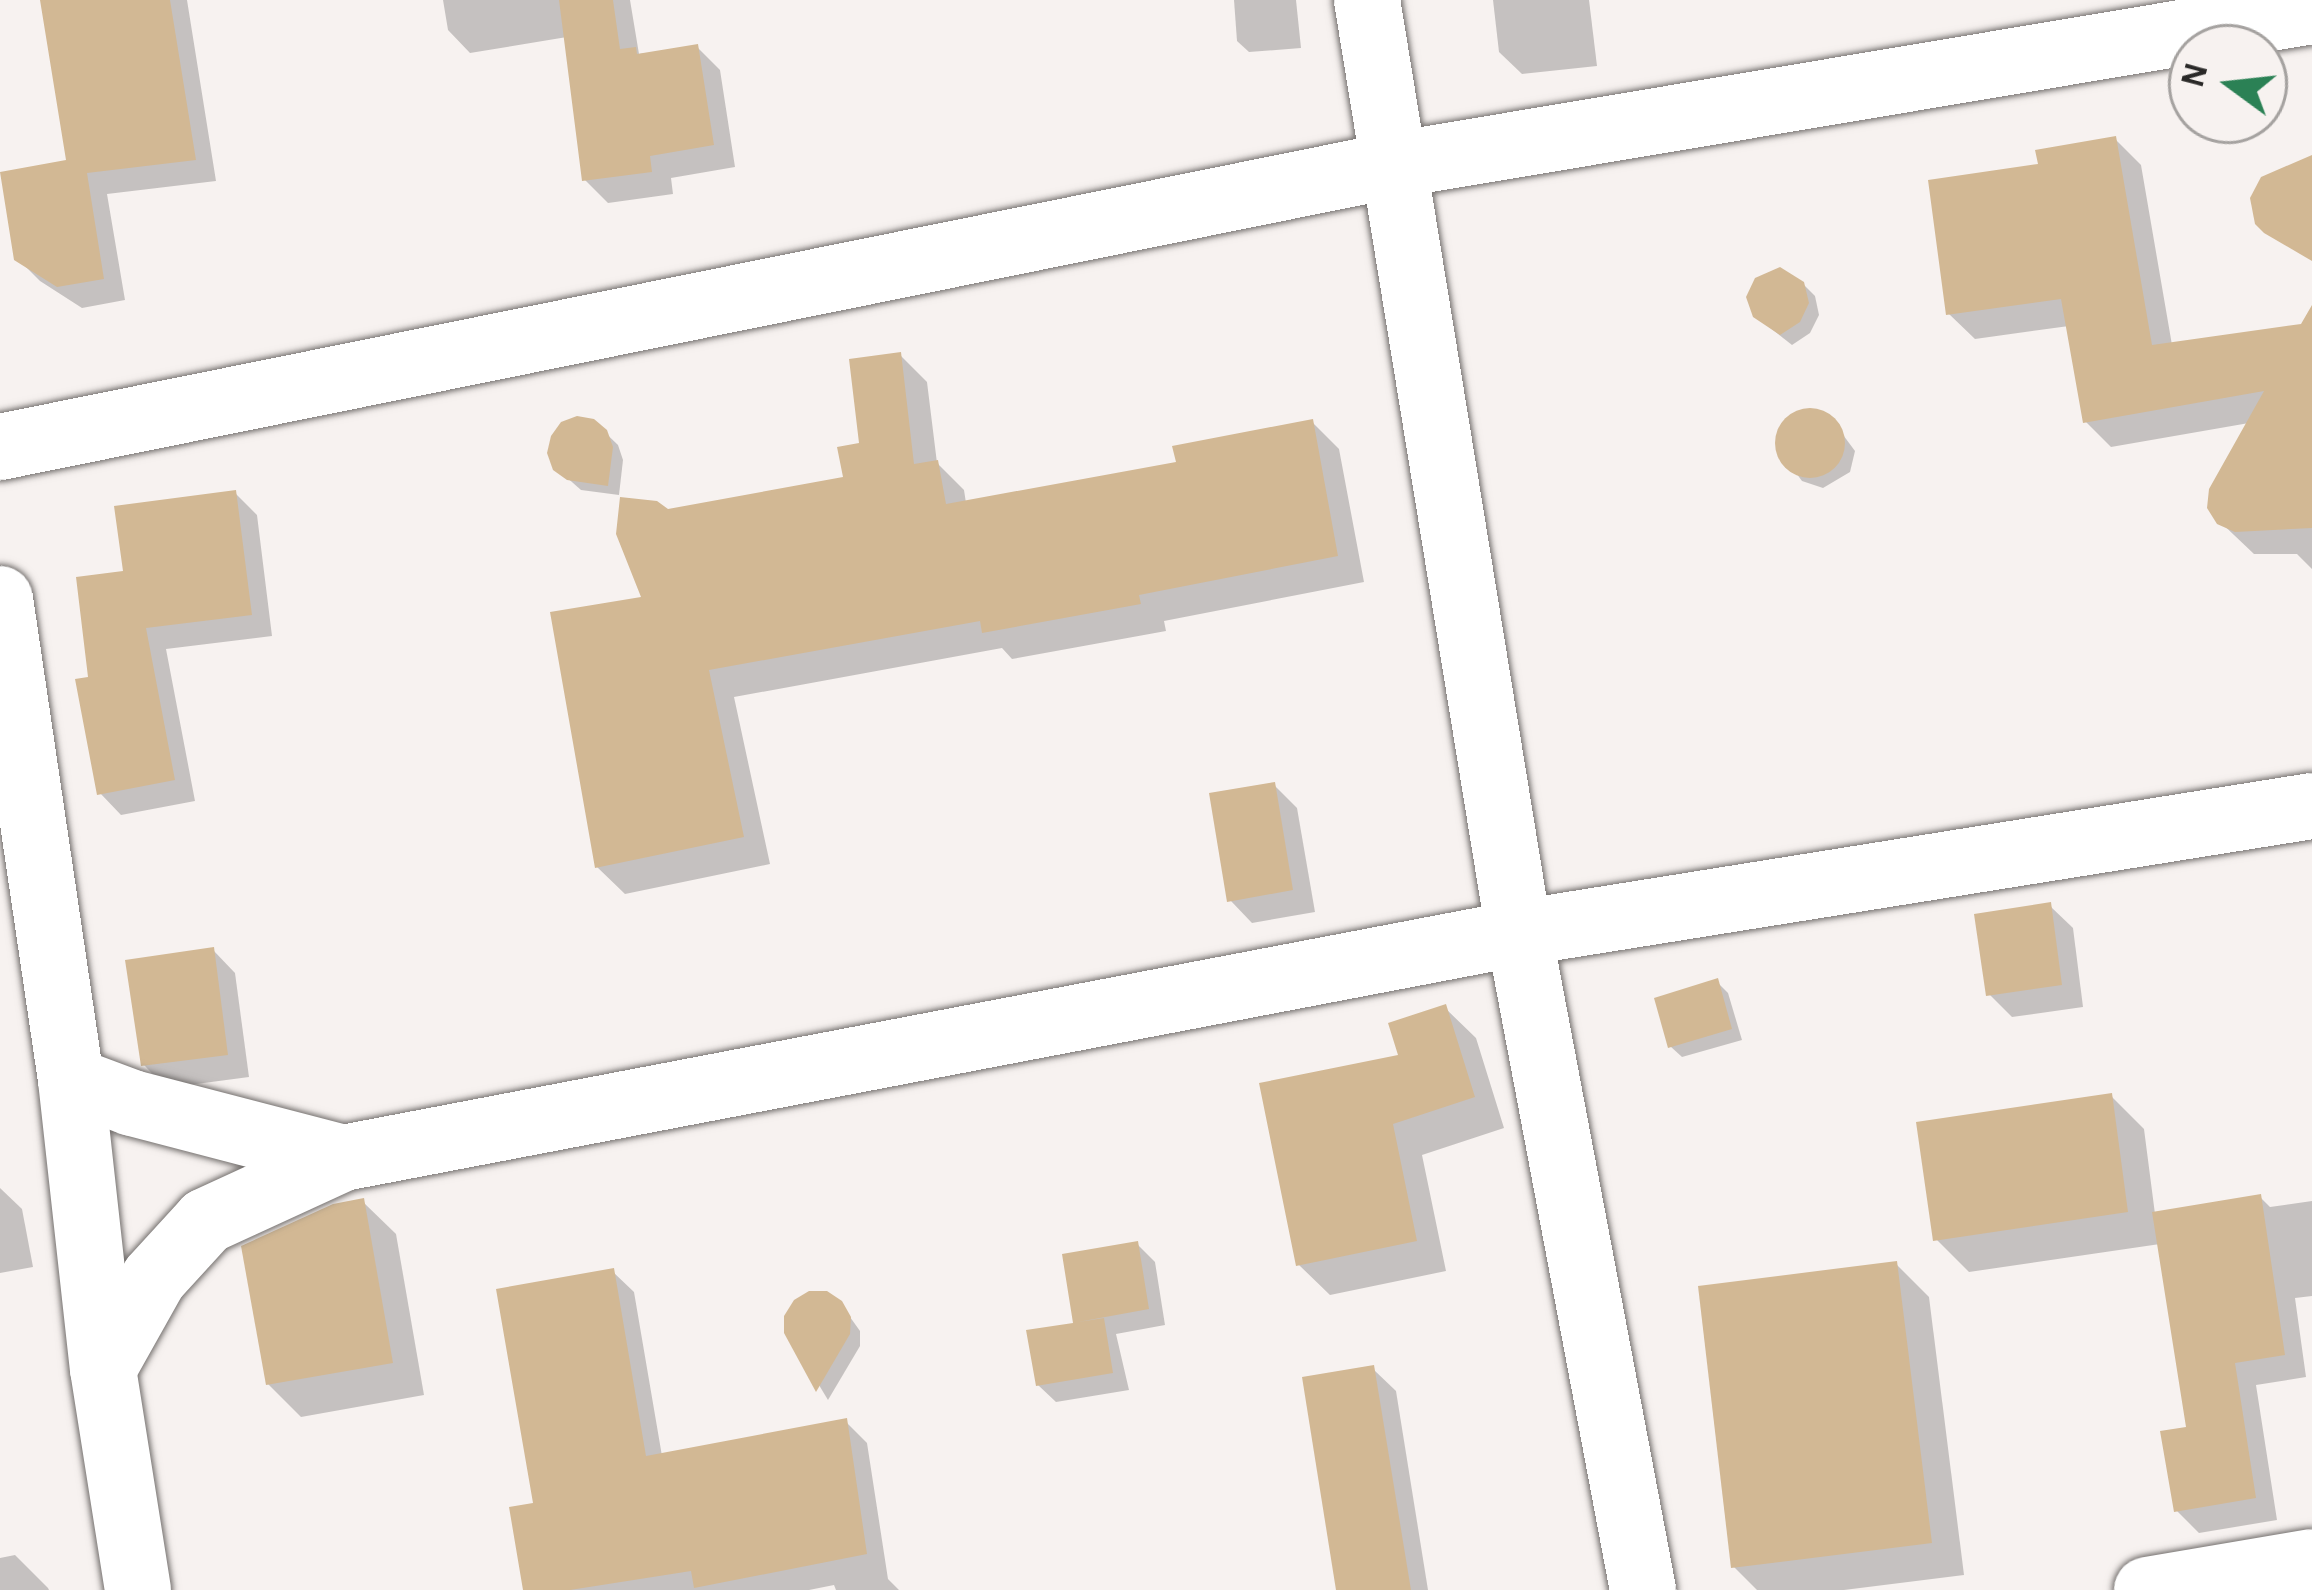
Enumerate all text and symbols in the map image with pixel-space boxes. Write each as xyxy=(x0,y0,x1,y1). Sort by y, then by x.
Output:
north arrow xyxy=(2168,24,2288,144)
text: N xyxy=(2177,60,2215,91)

